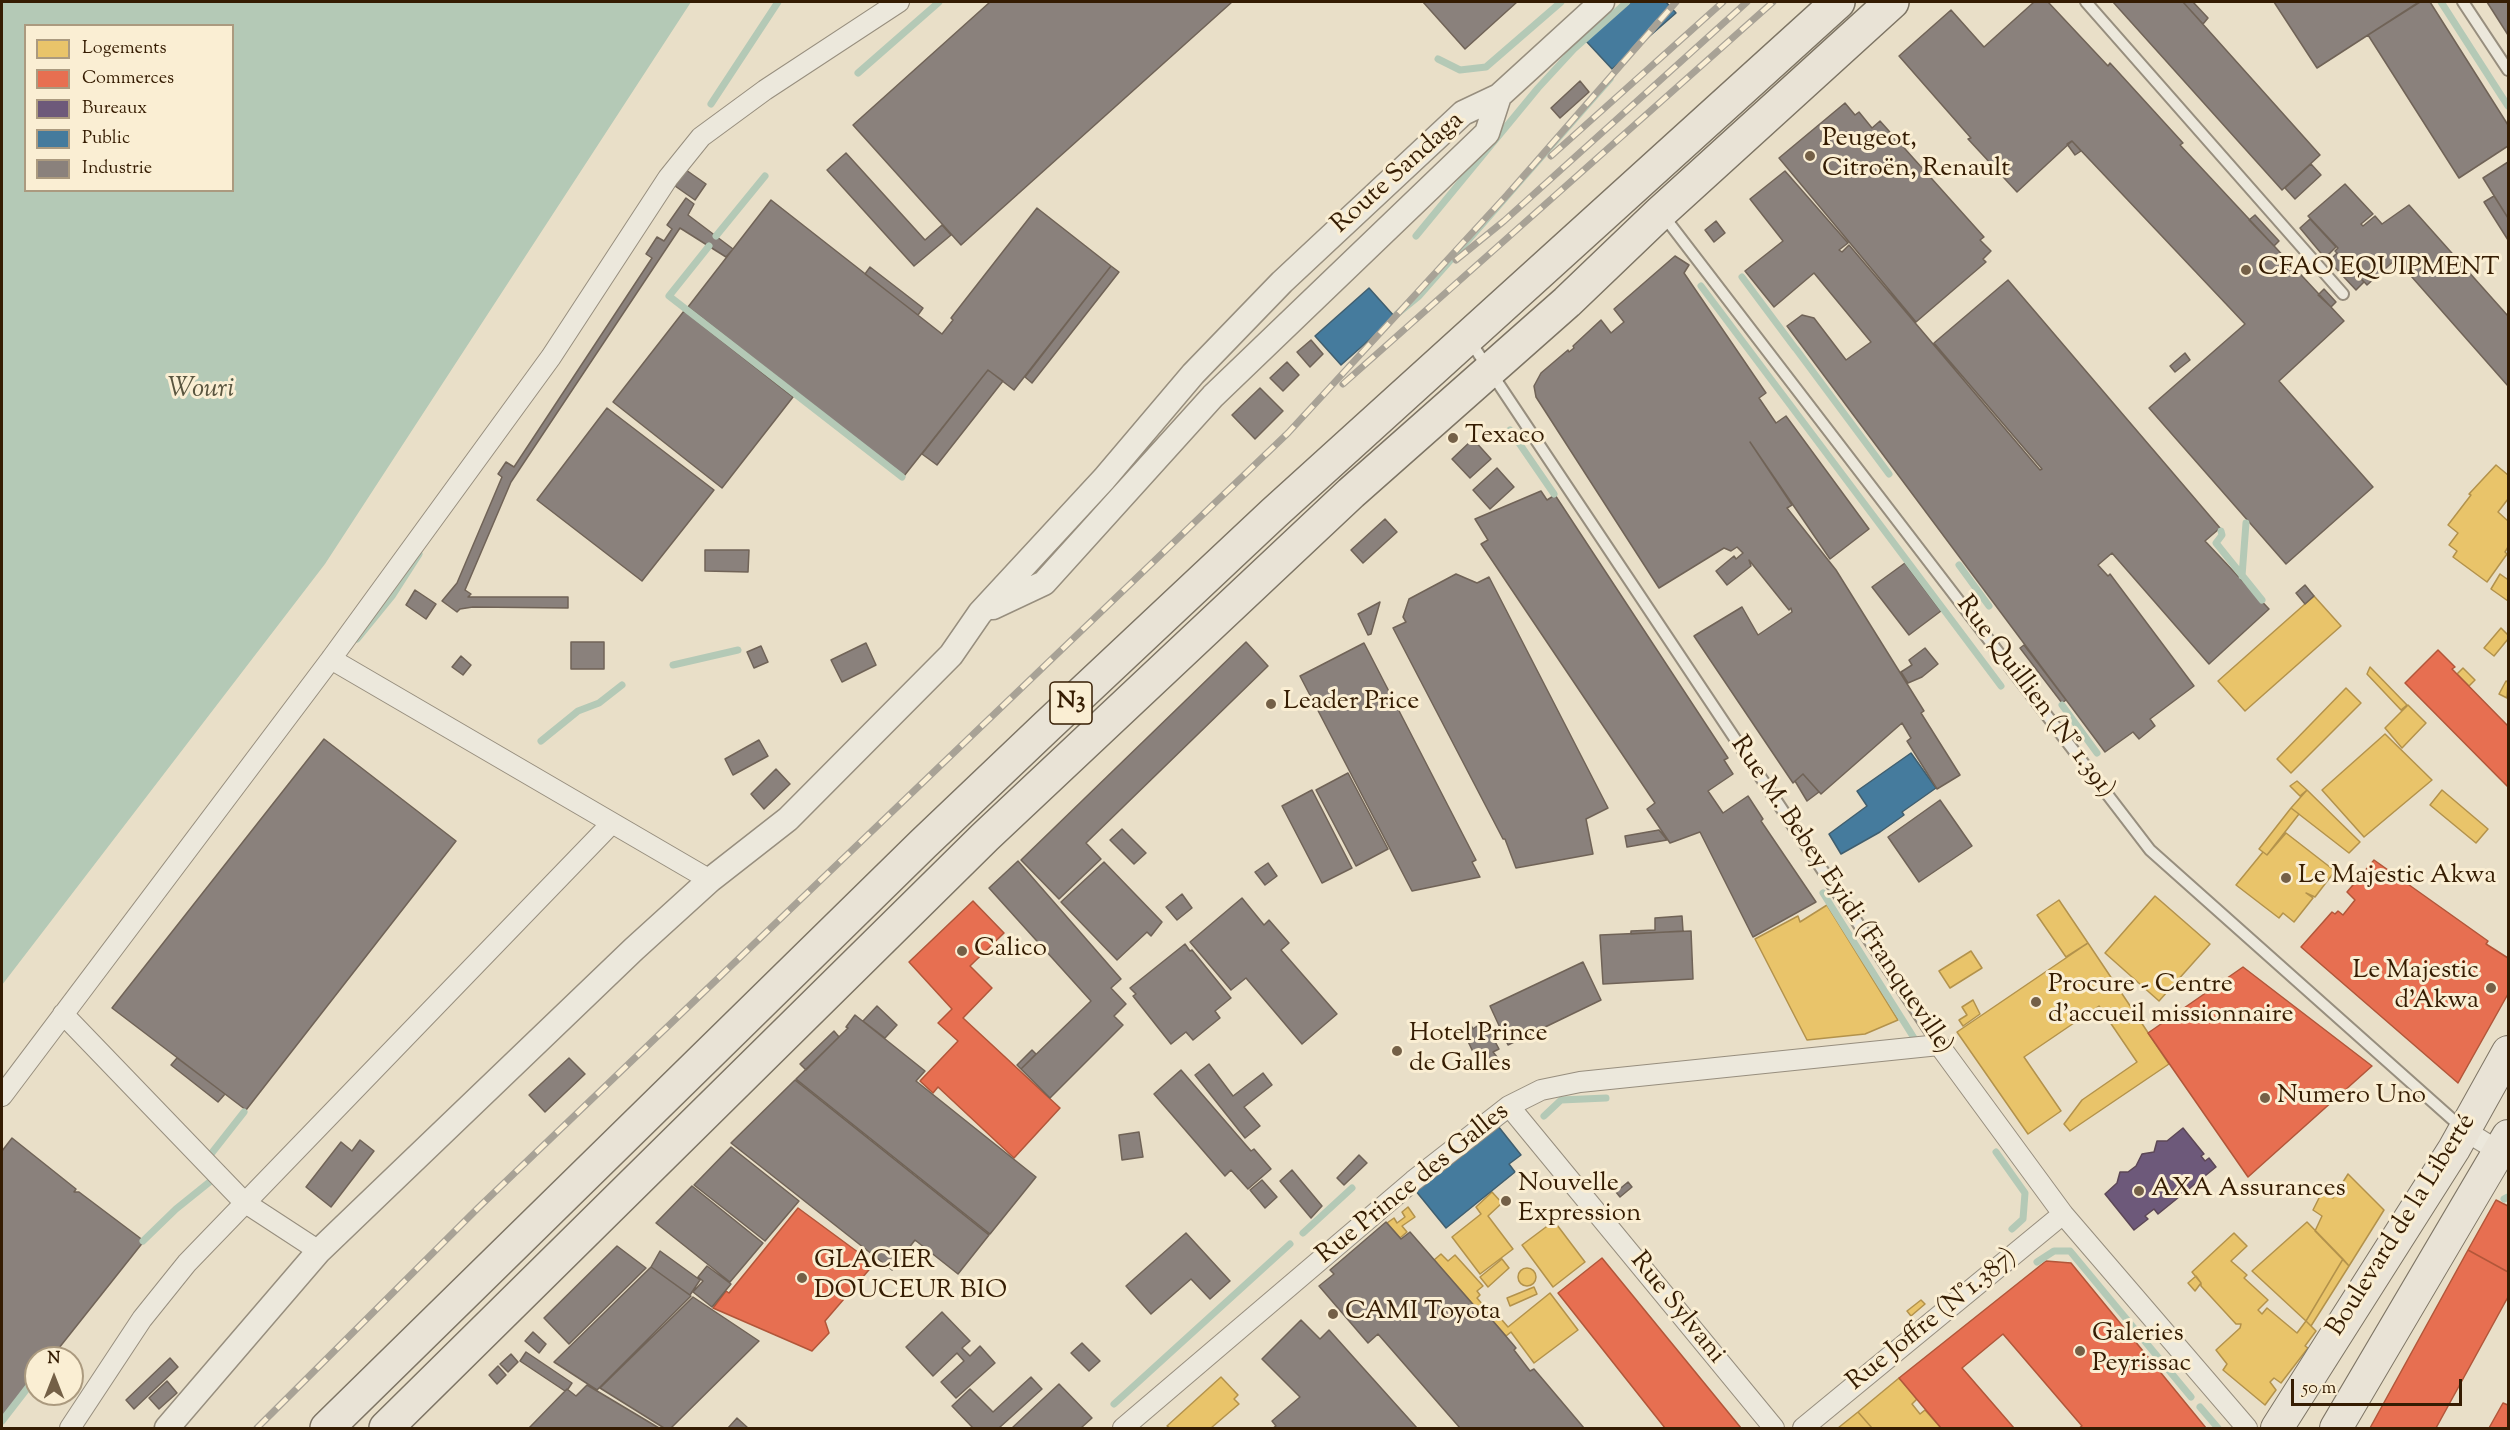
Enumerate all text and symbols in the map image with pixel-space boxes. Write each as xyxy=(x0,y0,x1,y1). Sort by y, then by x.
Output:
legend xyxy=(24,24,234,192)
text: Logements xyxy=(82,36,167,62)
text: Commerces xyxy=(82,66,174,92)
text: Bureaux xyxy=(82,96,147,122)
street label: Route Sandaga xyxy=(1326,106,1472,242)
place label: Peugeot, Citroën, Renault xyxy=(1822,125,2010,186)
text: Public xyxy=(82,126,130,152)
marker: Peugeot, Citroën, Renault xyxy=(1803,149,1817,163)
text: Industrie xyxy=(82,156,152,182)
place label: CFAO EQUIPMENT xyxy=(2258,254,2500,286)
marker: CFAO EQUIPMENT xyxy=(2239,263,2253,277)
water label: Wouri xyxy=(168,375,234,407)
place label: Texaco xyxy=(1465,422,1545,454)
marker: Texaco xyxy=(1446,431,1460,445)
street label: Rue Quillien (N° 1.391) xyxy=(1948,591,2120,805)
road number: N3 xyxy=(1050,682,1092,724)
place label: Leader Price xyxy=(1283,688,1419,720)
marker: Leader Price xyxy=(1264,697,1278,711)
street label: Rue M. Bebey Eyidi (Franqueville) xyxy=(1722,731,1958,1061)
place label: Le Majestic Akwa xyxy=(2298,862,2496,894)
marker: Le Majestic Akwa xyxy=(2279,871,2293,885)
place label: Calico xyxy=(974,935,1047,967)
marker: Calico xyxy=(955,944,969,958)
place label: Le Majestic d'Akwa xyxy=(2353,957,2479,1018)
place label: Procure - Centre d'accueil missionnaire xyxy=(2048,971,2294,1032)
marker: Le Majestic d'Akwa xyxy=(2484,981,2498,995)
marker: Procure - Centre d'accueil missionnaire xyxy=(2029,995,2043,1009)
place label: Hotel Prince de Galles xyxy=(1409,1020,1548,1082)
marker: Hotel Prince de Galles xyxy=(1390,1044,1404,1058)
place label: Numero Uno xyxy=(2277,1082,2426,1114)
marker: Numero Uno xyxy=(2258,1091,2272,1105)
street label: Rue Prince des Galles xyxy=(1311,1098,1517,1272)
street label: Boulevard de la Liberté xyxy=(2322,1109,2484,1343)
place label: Nouvelle Expression xyxy=(1518,1170,1641,1232)
place label: AXA Assurances xyxy=(2151,1175,2346,1207)
marker: AXA Assurances xyxy=(2132,1184,2146,1198)
marker: Nouvelle Expression xyxy=(1499,1194,1513,1208)
street label: Rue Joffre (N°1.387) xyxy=(1842,1243,2024,1399)
place label: GLACIER DOUCEUR BIO xyxy=(814,1247,1007,1308)
street label: Rue Sylvani xyxy=(1622,1247,1730,1371)
marker: GLACIER DOUCEUR BIO xyxy=(795,1271,809,1285)
place label: CAMI Toyota xyxy=(1345,1298,1501,1330)
marker: CAMI Toyota xyxy=(1326,1307,1340,1321)
place label: Galeries Peyrissac xyxy=(2092,1320,2191,1382)
marker: Galeries Peyrissac xyxy=(2073,1344,2087,1358)
north arrow xyxy=(24,1346,84,1406)
text: N xyxy=(48,1348,60,1371)
scale bar xyxy=(2294,1367,2465,1405)
text: 50 m xyxy=(2302,1376,2336,1402)

